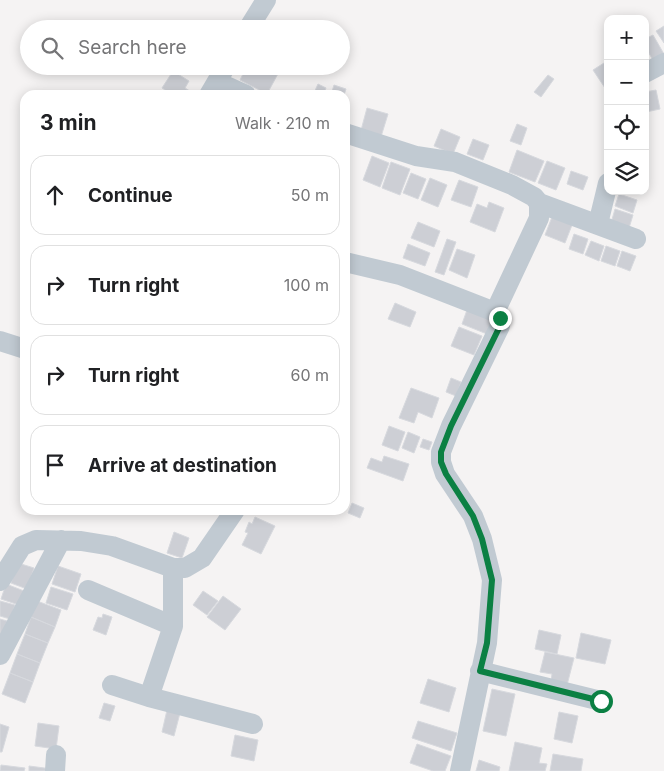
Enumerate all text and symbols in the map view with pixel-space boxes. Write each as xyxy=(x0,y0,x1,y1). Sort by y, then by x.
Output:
map controls xyxy=(604,15,649,195)
button: + xyxy=(604,15,649,60)
search box xyxy=(20,20,350,75)
icon: search xyxy=(38,34,66,62)
text: Search here xyxy=(78,36,187,59)
button: − xyxy=(604,60,649,105)
button: locate xyxy=(604,105,649,150)
text: 3 min xyxy=(40,110,96,135)
text: Walk · 210 m xyxy=(235,113,330,133)
button: layers xyxy=(604,150,649,195)
icon: ahead xyxy=(41,181,69,209)
text: Continue xyxy=(88,184,173,207)
text: 50 m xyxy=(291,185,329,205)
icon: right xyxy=(41,271,69,299)
text: Turn right xyxy=(88,274,179,297)
text: 100 m xyxy=(284,275,329,295)
route end xyxy=(489,307,512,330)
icon: right xyxy=(41,361,69,389)
text: Turn right xyxy=(88,364,179,387)
text: 60 m xyxy=(290,365,329,385)
icon: arrive xyxy=(41,451,69,479)
text: Arrive at destination xyxy=(88,454,277,477)
route start xyxy=(590,690,613,713)

